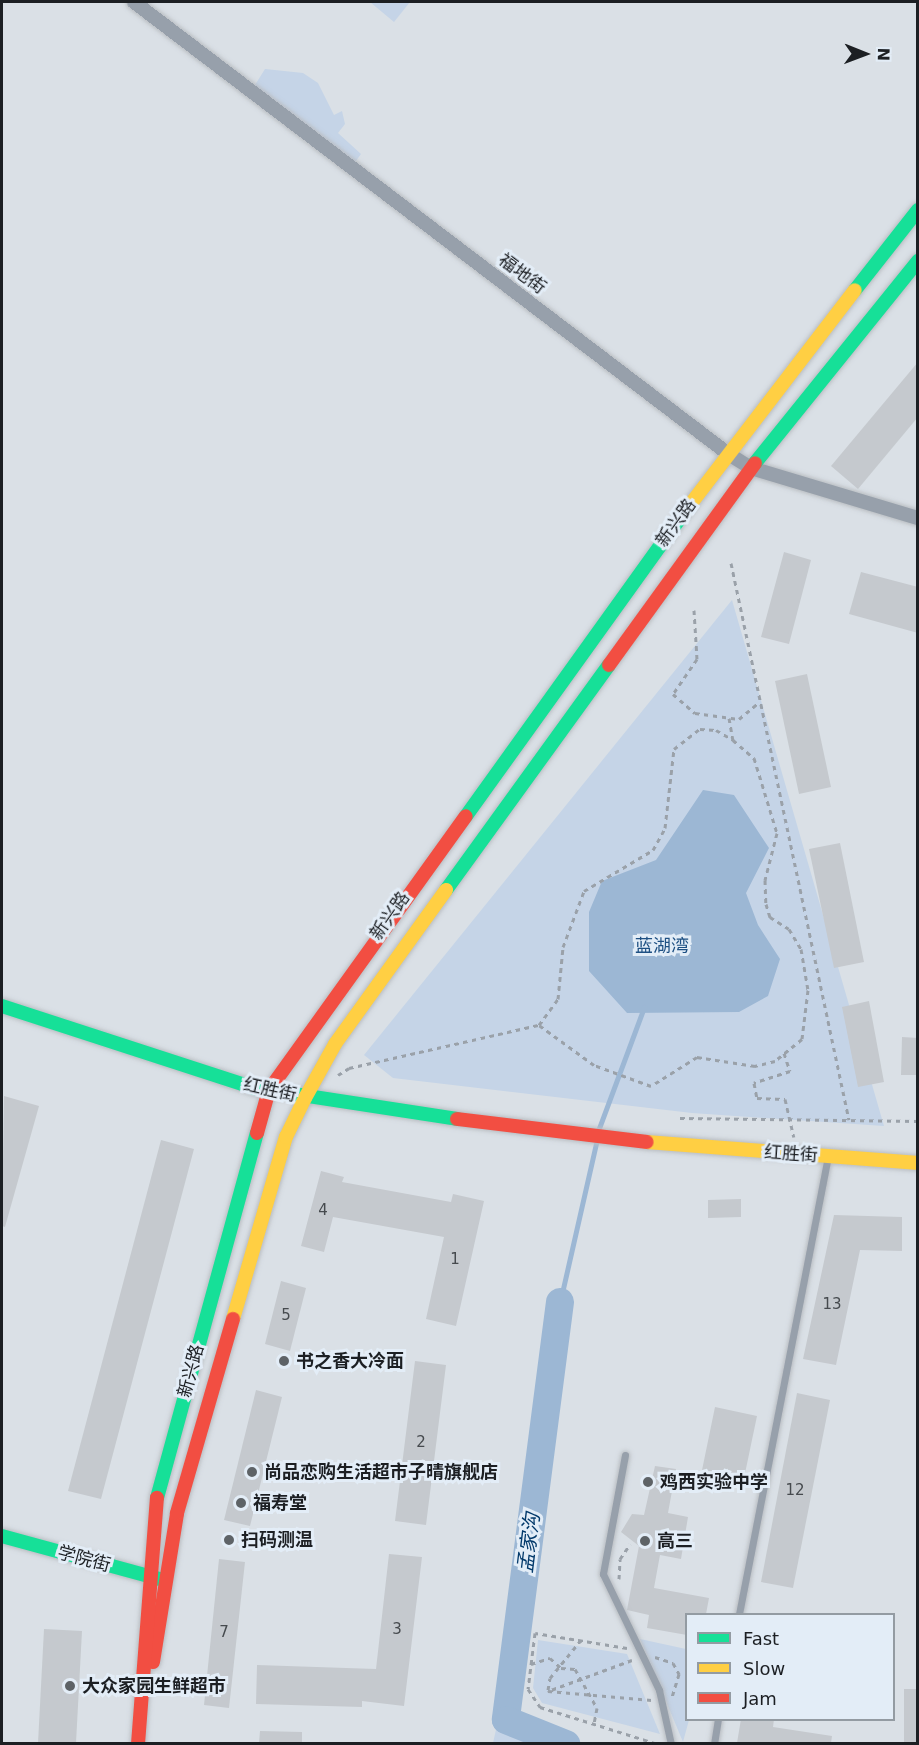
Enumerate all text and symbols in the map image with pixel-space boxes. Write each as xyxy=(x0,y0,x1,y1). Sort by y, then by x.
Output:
north arrow xyxy=(835,24,895,84)
text: N xyxy=(874,47,893,61)
street label: 福地街 xyxy=(494,249,550,299)
street label: 新兴路 xyxy=(651,495,701,551)
street label: 新兴路 xyxy=(366,888,414,944)
park label: 蓝湖湾 xyxy=(635,935,689,957)
street label: 红胜街 xyxy=(241,1073,299,1107)
street label: 红胜街 xyxy=(763,1141,819,1167)
house number: 4 xyxy=(318,1202,328,1220)
house number: 1 xyxy=(450,1251,460,1269)
house number: 13 xyxy=(822,1296,842,1314)
house number: 5 xyxy=(281,1307,291,1325)
street label: 新兴路 xyxy=(174,1342,208,1400)
place label: 书之香大冷面 xyxy=(296,1350,404,1372)
marker: 书之香大冷面 xyxy=(277,1354,291,1368)
house number: 2 xyxy=(416,1434,426,1452)
place label: 尚品恋购生活超市子晴旗舰店 xyxy=(264,1461,498,1483)
marker: 尚品恋购生活超市子晴旗舰店 xyxy=(245,1465,259,1479)
place label: 鸡西实验中学 xyxy=(660,1471,768,1493)
marker: 鸡西实验中学 xyxy=(641,1475,655,1489)
house number: 12 xyxy=(785,1482,805,1500)
place label: 福寿堂 xyxy=(253,1492,307,1514)
marker: 福寿堂 xyxy=(234,1496,248,1510)
water label: 孟家沟 xyxy=(513,1512,545,1574)
place label: 扫码测温 xyxy=(241,1529,313,1551)
place label: 高三 xyxy=(657,1530,693,1552)
marker: 扫码测温 xyxy=(222,1533,236,1547)
marker: 高三 xyxy=(638,1534,652,1548)
street label: 学院街 xyxy=(55,1542,113,1576)
legend xyxy=(685,1613,895,1721)
house number: 3 xyxy=(392,1621,402,1639)
house number: 7 xyxy=(219,1624,229,1642)
text: Fast xyxy=(743,1628,779,1649)
text: Slow xyxy=(743,1658,785,1679)
place label: 大众家园生鲜超市 xyxy=(82,1675,226,1697)
marker: 大众家园生鲜超市 xyxy=(63,1679,77,1693)
text: Jam xyxy=(743,1688,777,1709)

